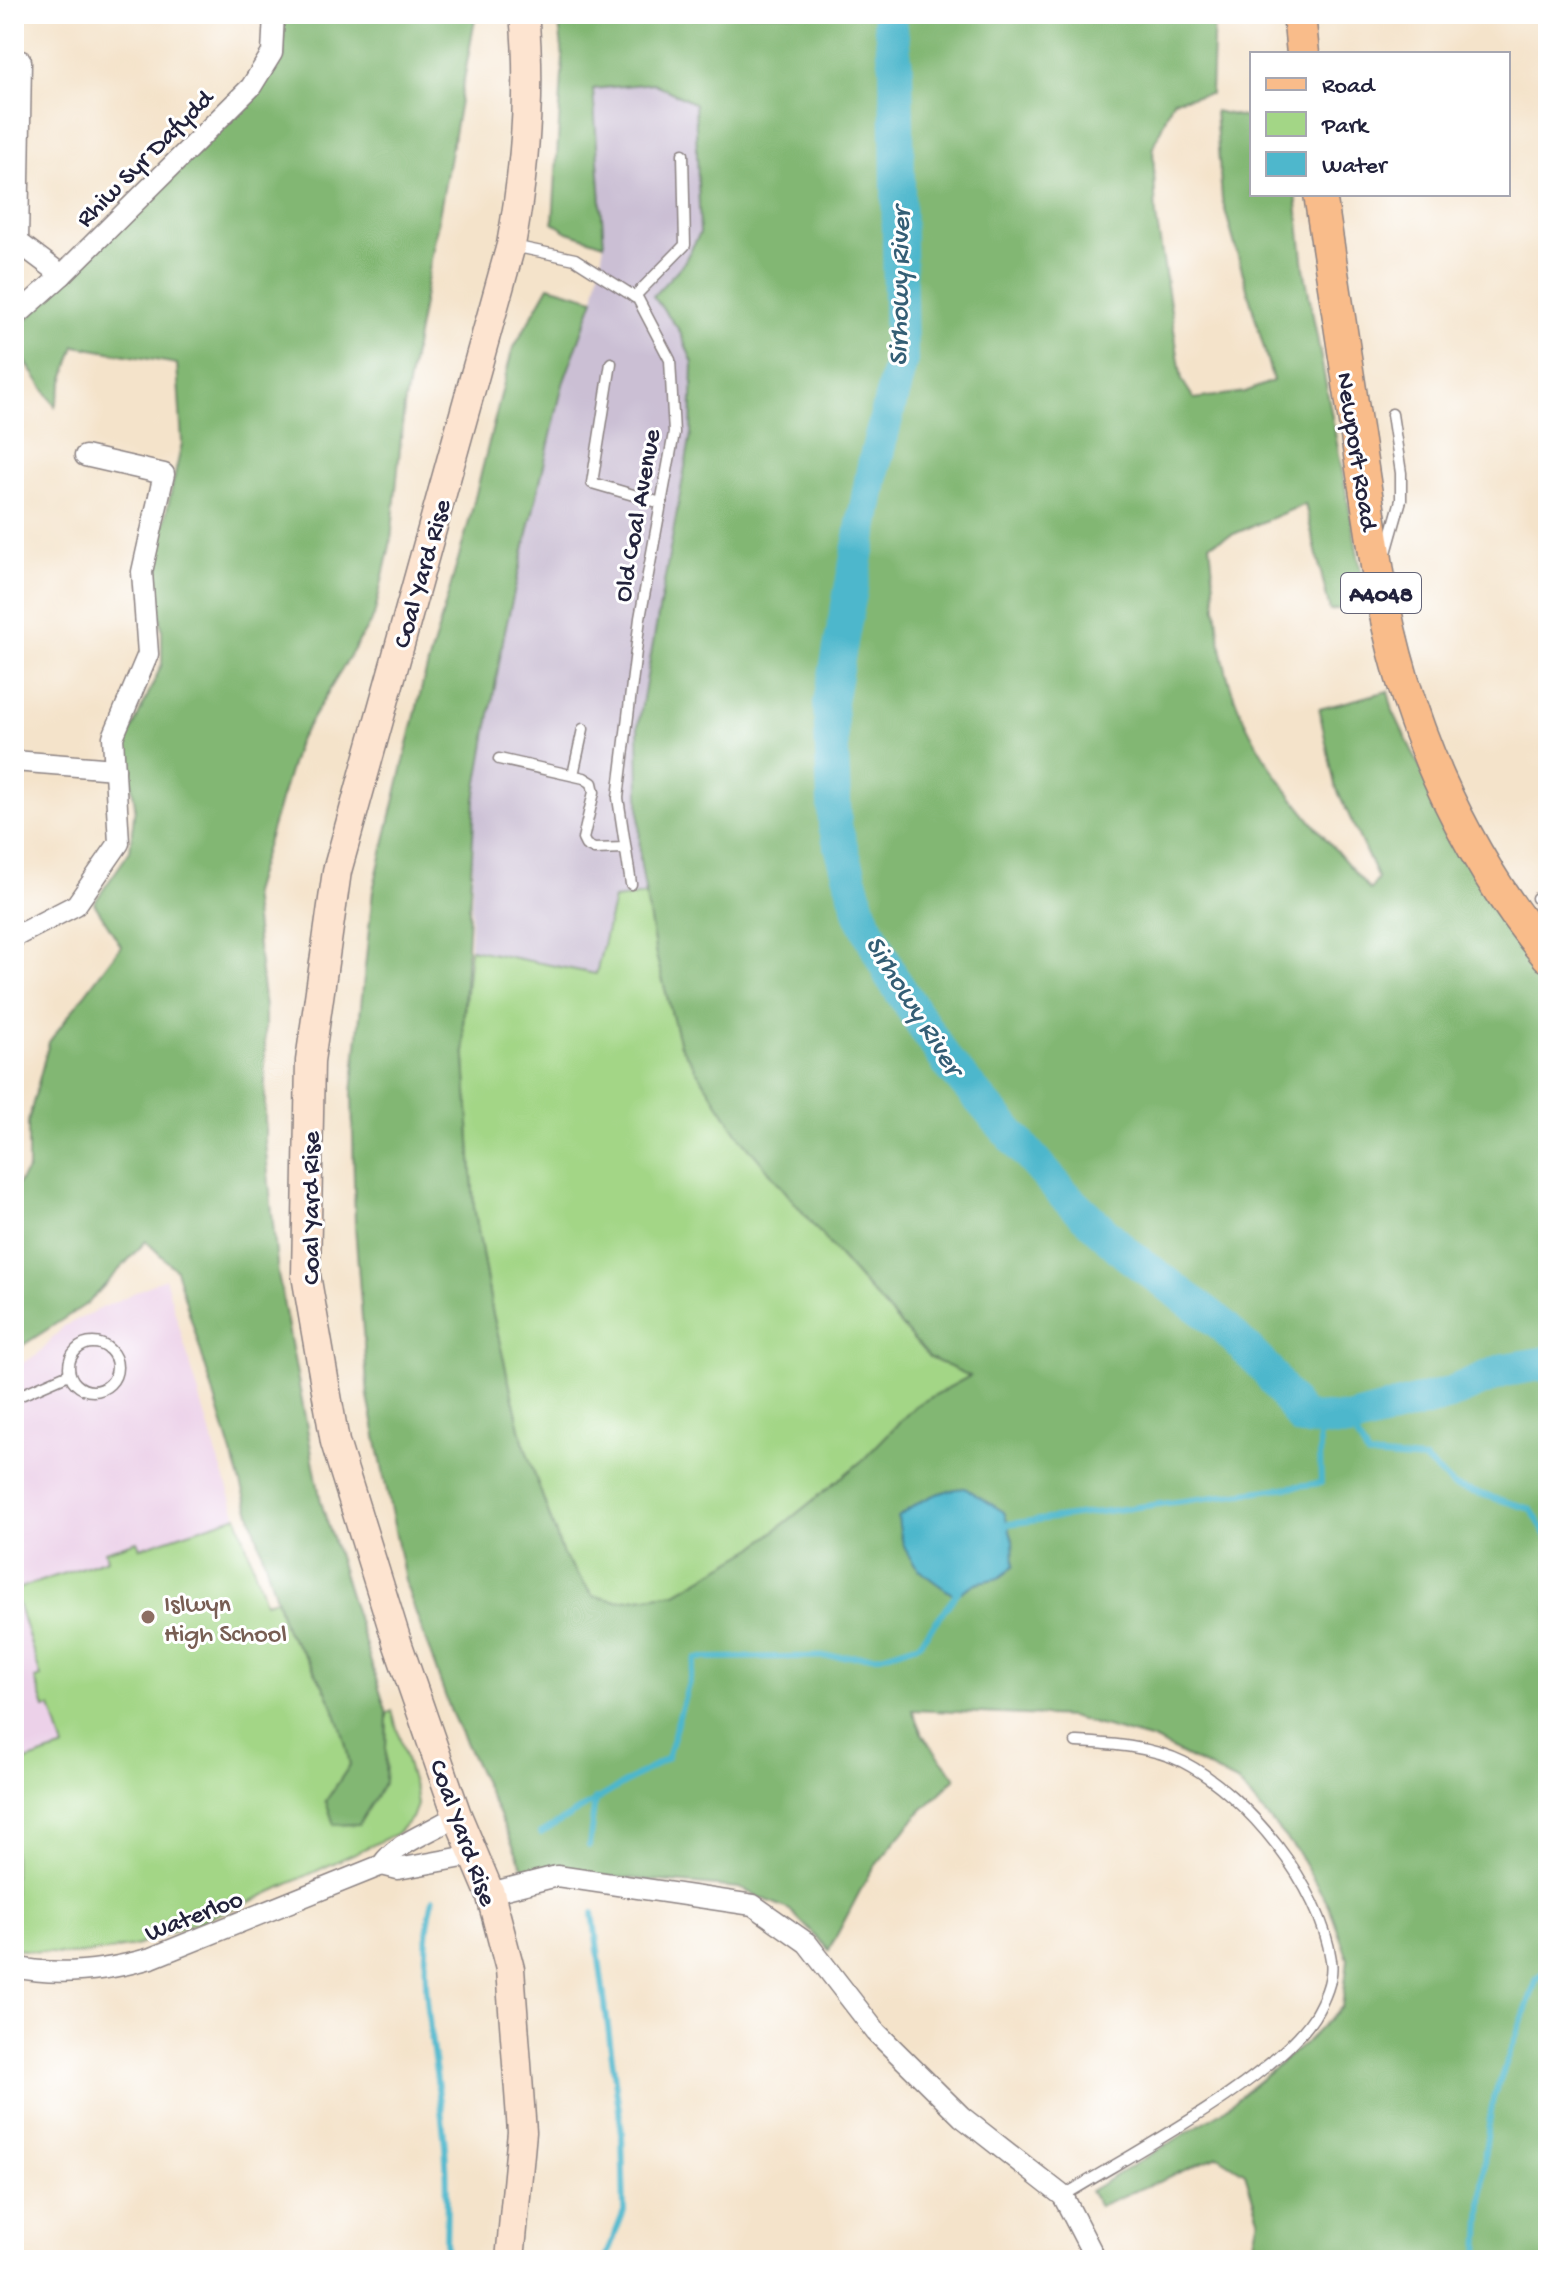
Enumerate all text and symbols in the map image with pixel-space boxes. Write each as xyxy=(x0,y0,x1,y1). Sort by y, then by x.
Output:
legend xyxy=(1250,52,1510,196)
text: Road xyxy=(1322,73,1376,102)
street label: Rhiw Syr Dafydd xyxy=(71,84,223,236)
text: Park xyxy=(1321,113,1370,142)
text: Water xyxy=(1322,153,1389,182)
water label: Sirhowy River xyxy=(884,203,919,366)
street label: Newport Road xyxy=(1327,370,1383,535)
street label: Old Coal Avenue xyxy=(609,426,670,605)
street label: Coal Yard Rise xyxy=(388,496,461,652)
road number: A4048 xyxy=(1341,573,1421,613)
water label: Sirhowy River xyxy=(856,931,971,1086)
street label: Coal Yard Rise xyxy=(298,1131,329,1285)
place label: Islwyn High School xyxy=(164,1591,287,1652)
marker: Islwyn High School xyxy=(139,1608,157,1626)
street label: Coal Yard Rise xyxy=(420,1756,502,1911)
street label: Waterloo xyxy=(141,1885,248,1951)

